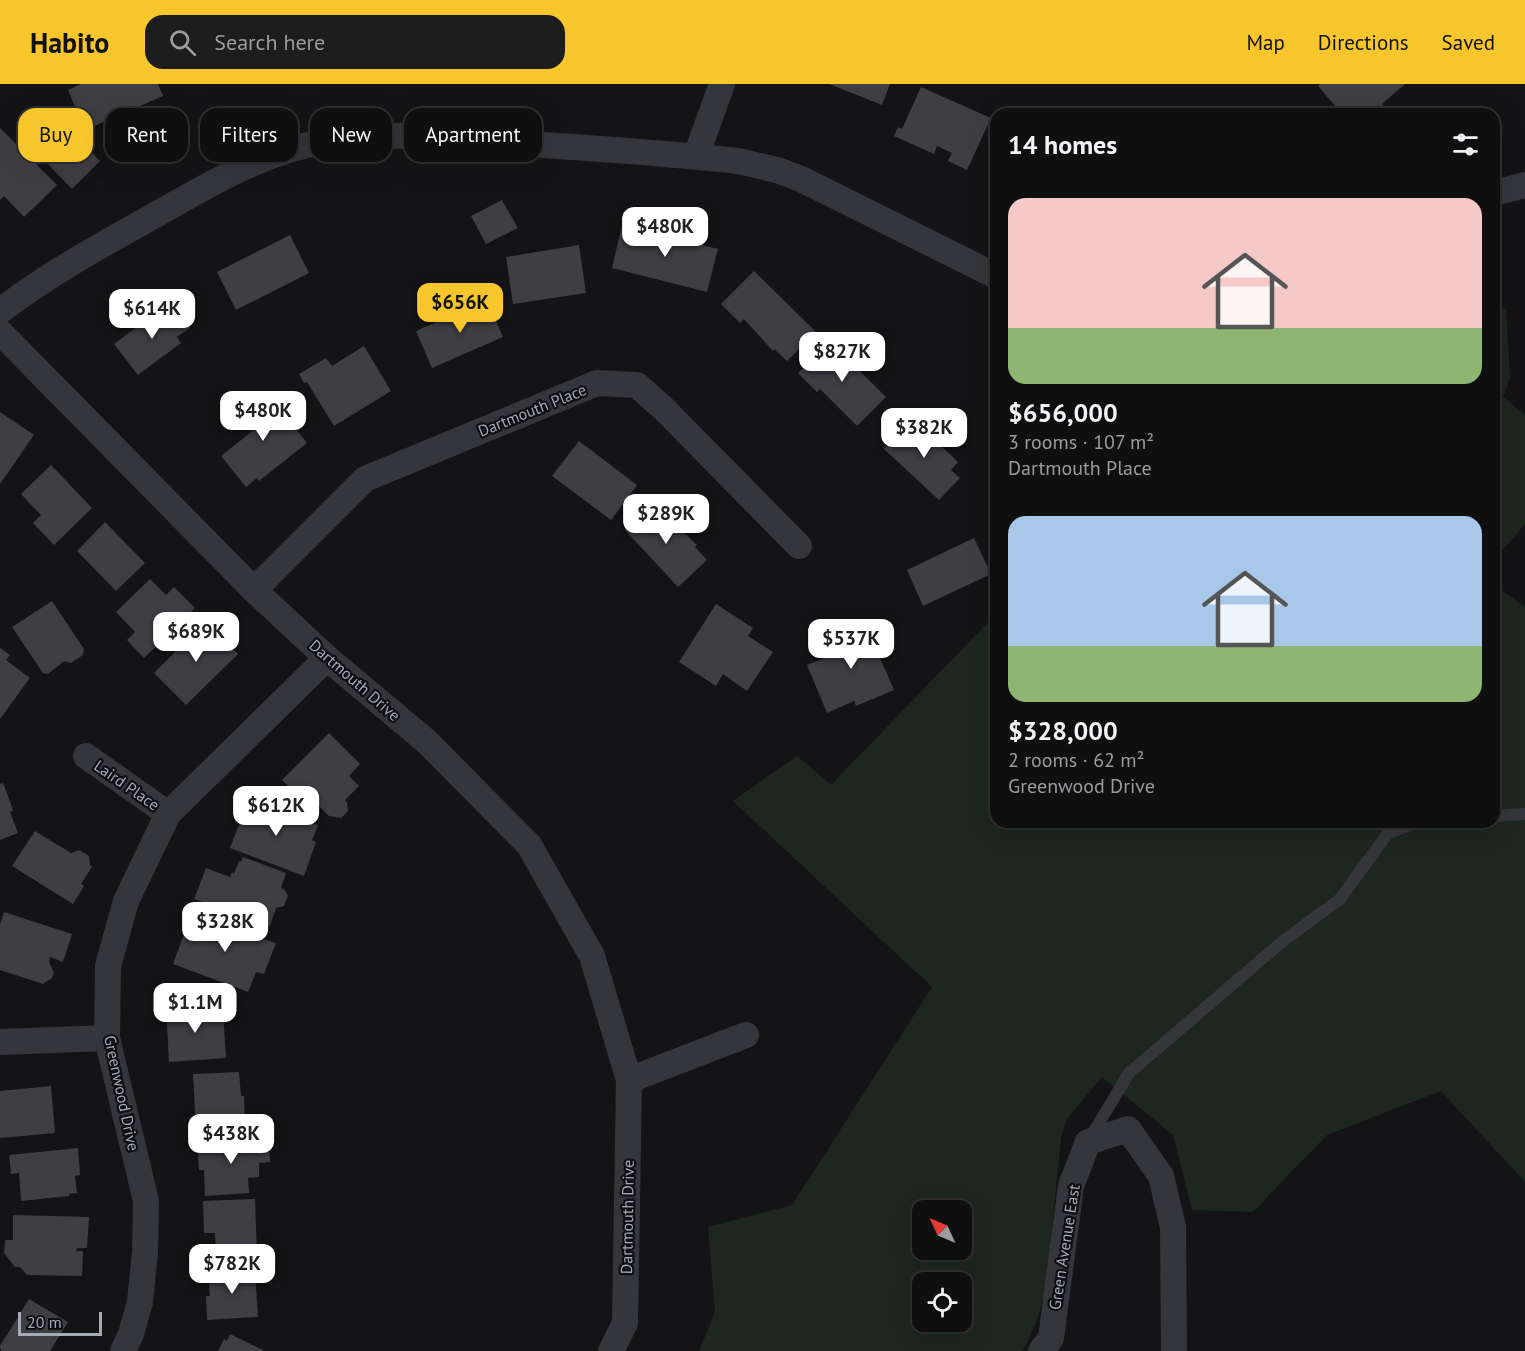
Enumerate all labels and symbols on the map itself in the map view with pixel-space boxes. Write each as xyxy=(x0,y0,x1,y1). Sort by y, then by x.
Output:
pin: $480K xyxy=(623,207,707,258)
pin: $656K xyxy=(418,283,502,334)
pin: $614K xyxy=(110,289,194,340)
pin: $827K xyxy=(800,332,884,383)
street label: Dartmouth Place xyxy=(475,379,589,441)
pin: $480K xyxy=(221,391,305,442)
pin: $382K xyxy=(882,408,966,459)
pin: $289K xyxy=(624,494,708,545)
pin: $689K xyxy=(154,612,238,663)
pin: $537K xyxy=(809,619,893,670)
street label: Dartmouth Drive xyxy=(305,635,405,725)
street label: Laird Place xyxy=(91,755,163,815)
pin: $612K xyxy=(234,786,318,837)
pin: $328K xyxy=(183,902,267,953)
pin: $1.1M xyxy=(153,983,237,1034)
street label: Greenwood Drive xyxy=(100,1033,144,1153)
pin: $438K xyxy=(189,1114,273,1165)
street label: Dartmouth Drive xyxy=(616,1160,638,1274)
street label: Green Avenue East xyxy=(1044,1182,1084,1311)
north arrow xyxy=(912,1200,972,1260)
pin: $782K xyxy=(190,1244,274,1295)
scale bar xyxy=(18,1309,102,1336)

